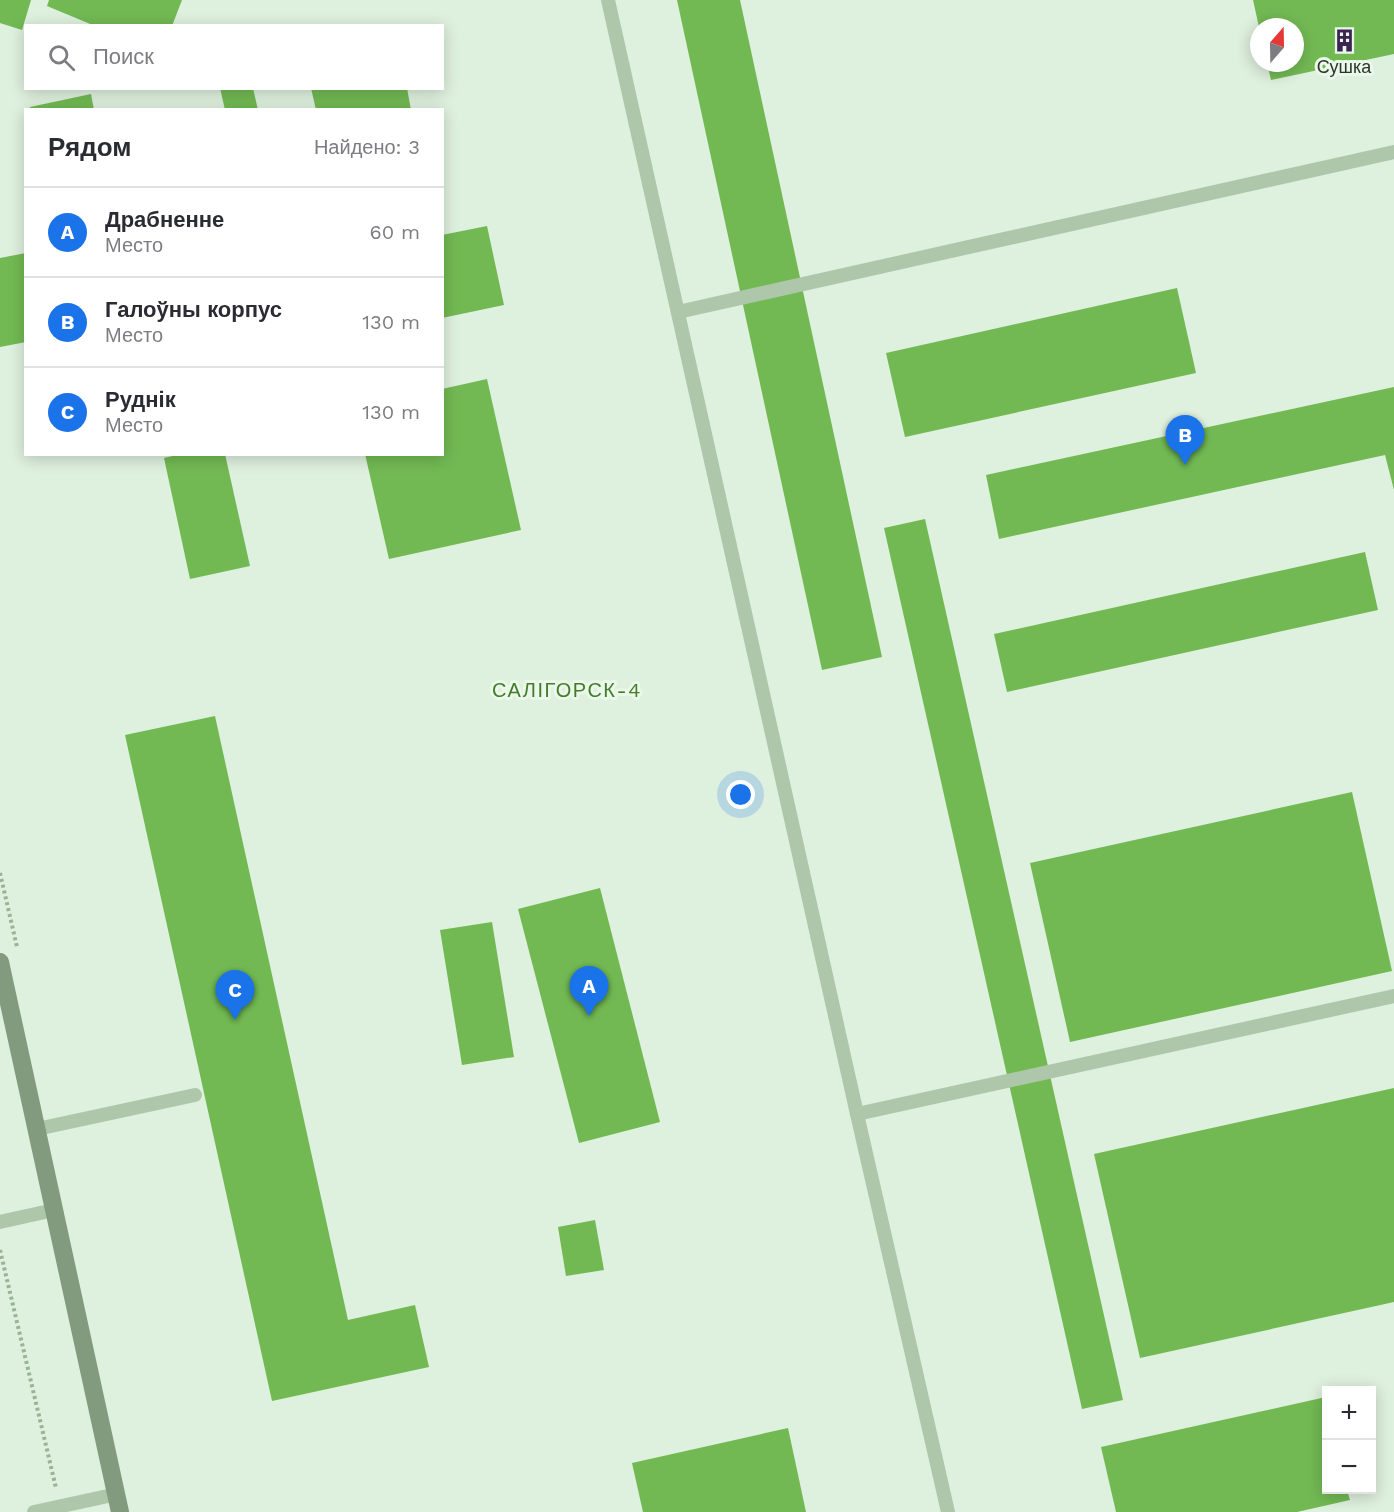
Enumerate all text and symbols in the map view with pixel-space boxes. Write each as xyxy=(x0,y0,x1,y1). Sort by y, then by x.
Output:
north arrow xyxy=(1250,18,1304,72)
search box xyxy=(24,24,444,90)
building icon: Сушка xyxy=(1331,27,1357,53)
icon: search xyxy=(45,41,78,74)
text: Поиск xyxy=(93,44,154,69)
place label: Сушка xyxy=(1317,56,1372,77)
text: Рядом xyxy=(48,132,131,162)
text: Найдено: 3 xyxy=(314,135,420,159)
text: Драбненне xyxy=(105,207,224,232)
text: A xyxy=(61,220,74,244)
text: 60 m xyxy=(370,220,420,244)
text: Место xyxy=(105,233,163,257)
text: Галоўны корпус xyxy=(105,297,282,322)
text: B xyxy=(61,310,74,334)
text: 130 m xyxy=(362,310,420,334)
text: Место xyxy=(105,323,163,347)
text: Руднік xyxy=(105,387,176,412)
text: C xyxy=(61,400,74,424)
text: 130 m xyxy=(362,400,420,424)
text: Место xyxy=(105,413,163,437)
pin: B xyxy=(1166,416,1204,465)
district label: САЛІГОРСК-4 xyxy=(492,678,642,702)
your location xyxy=(726,780,755,809)
pin: A xyxy=(570,966,608,1016)
pin: C xyxy=(216,970,254,1020)
map controls xyxy=(1322,1386,1376,1494)
button: + xyxy=(1322,1386,1376,1440)
button: − xyxy=(1322,1440,1376,1494)

